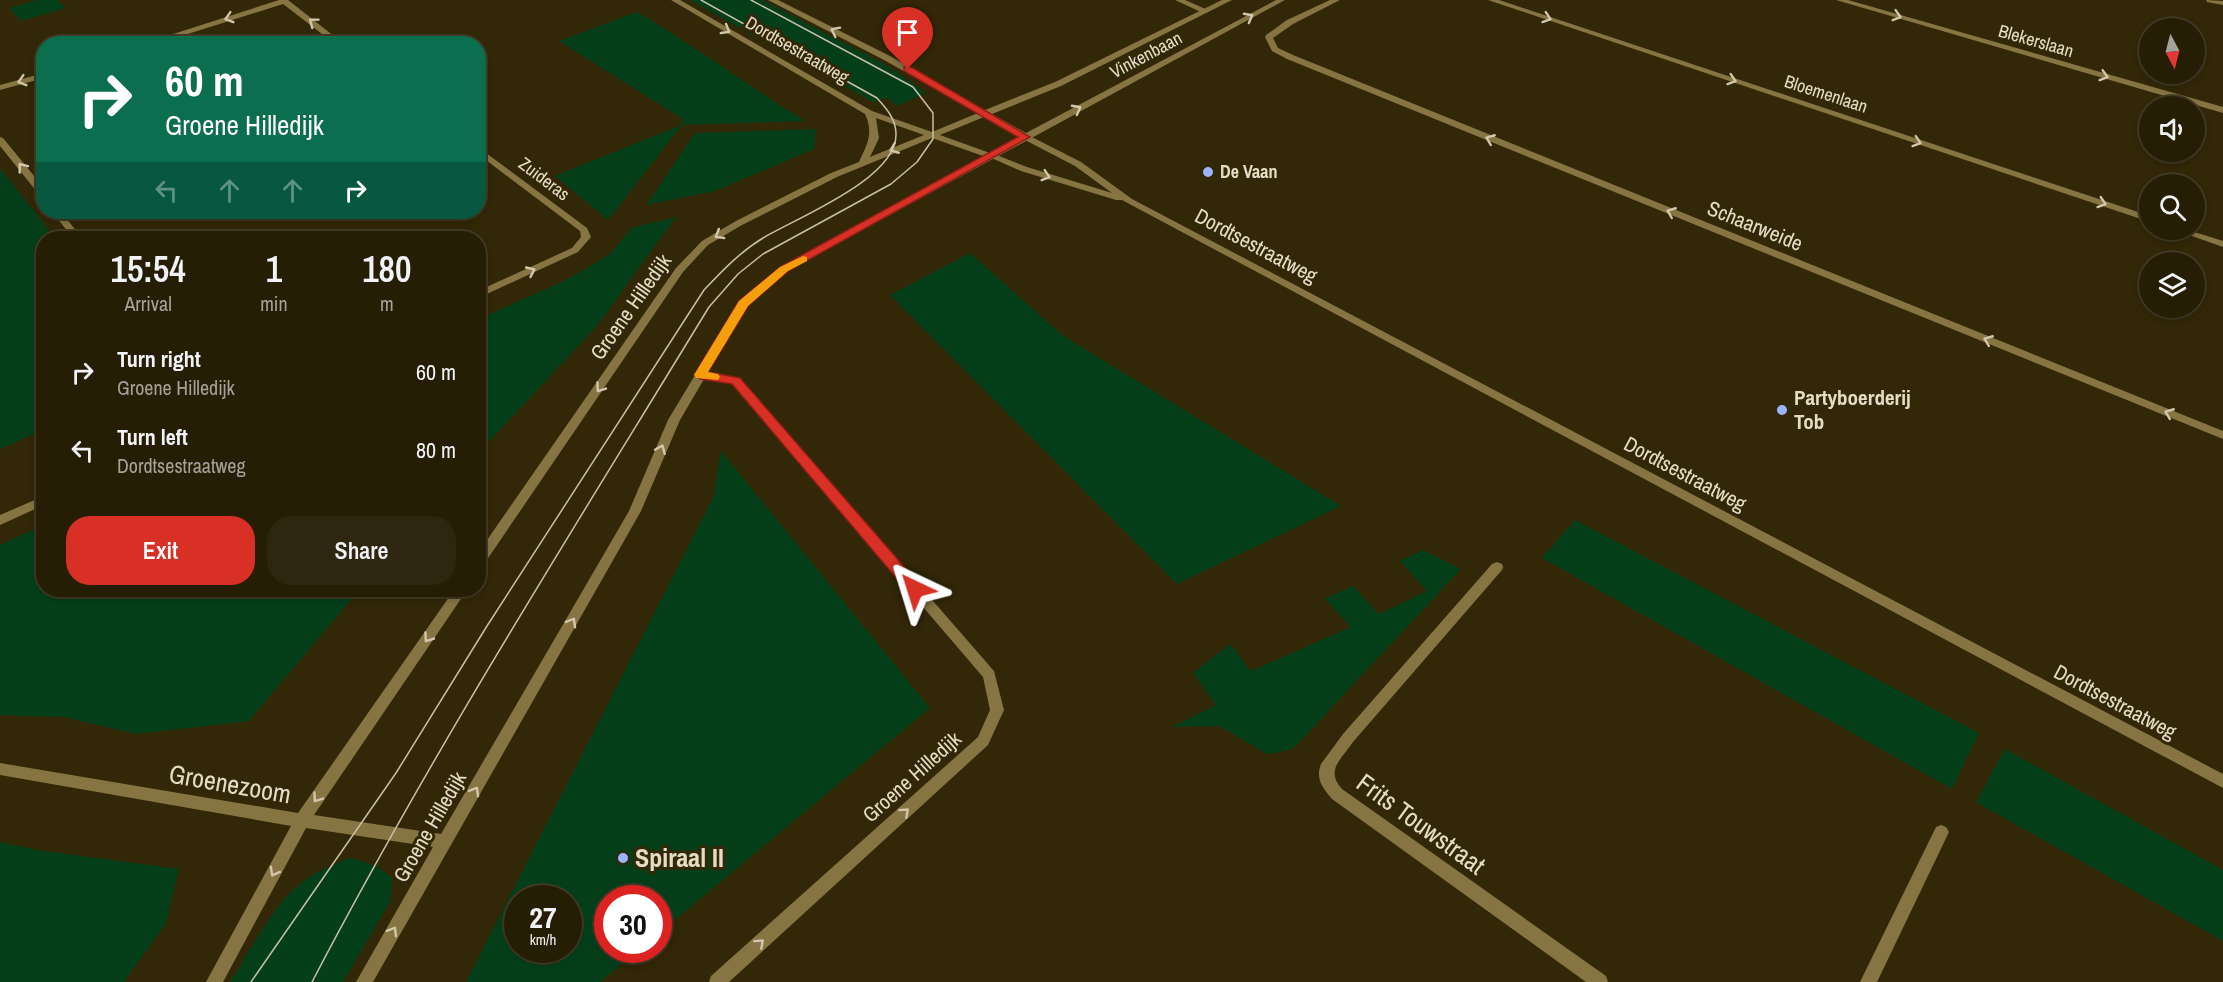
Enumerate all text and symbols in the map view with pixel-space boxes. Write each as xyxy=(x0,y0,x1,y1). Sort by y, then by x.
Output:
pin xyxy=(882,7,933,69)
one-way arrow xyxy=(1891,9,1901,21)
street label: Dordtsestraatweg xyxy=(741,10,854,90)
one-way arrow xyxy=(224,11,235,23)
one-way arrow xyxy=(1541,11,1552,24)
one-way arrow xyxy=(1243,13,1253,24)
icon: arrive xyxy=(891,16,924,49)
street label: Blekerslaan xyxy=(1996,18,2077,63)
north arrow xyxy=(2139,18,2205,84)
map controls xyxy=(2139,18,2205,318)
one-way arrow xyxy=(308,19,319,30)
one-way arrow xyxy=(720,22,730,34)
street label: Vinkenbaan xyxy=(1105,25,1186,84)
one-way arrow xyxy=(830,27,841,39)
text: 60 m xyxy=(165,53,244,109)
icon: right xyxy=(66,60,144,138)
street label: Bloemenlaan xyxy=(1781,68,1871,119)
one-way arrow xyxy=(2098,69,2109,81)
one-way arrow xyxy=(1726,73,1737,85)
one-way arrow xyxy=(17,74,28,86)
button: sound xyxy=(2139,96,2205,162)
one-way arrow xyxy=(1071,105,1081,116)
text: Groene Hilledijk xyxy=(165,107,324,143)
one-way arrow xyxy=(1486,133,1496,146)
one-way arrow xyxy=(1911,135,1922,147)
one-way arrow xyxy=(889,142,900,154)
street label: Zuideras xyxy=(514,151,575,206)
place label: De Vaan xyxy=(1220,159,1277,184)
one-way arrow xyxy=(18,163,29,174)
marker: De Vaan xyxy=(1201,165,1215,179)
one-way arrow xyxy=(1040,169,1051,181)
icon: left xyxy=(150,174,183,207)
icon: ahead xyxy=(213,174,246,207)
icon: ahead xyxy=(276,174,309,207)
icon: right xyxy=(339,174,372,207)
button: search xyxy=(2139,174,2205,240)
street label: Schaarweide xyxy=(1703,193,1807,258)
one-way arrow xyxy=(2096,196,2107,209)
street label: Dordtsestraatweg xyxy=(1190,201,1323,290)
one-way arrow xyxy=(1666,207,1677,219)
one-way arrow xyxy=(715,228,725,240)
text: 15:54 xyxy=(111,245,186,293)
text: 1 xyxy=(266,245,282,293)
text: 180 xyxy=(362,245,411,293)
street label: Groene Hilledijk xyxy=(583,248,678,366)
button: layers xyxy=(2139,252,2205,318)
one-way arrow xyxy=(525,266,536,278)
text: Arrival xyxy=(124,290,172,317)
text: min xyxy=(260,290,288,317)
text: m xyxy=(380,290,394,317)
one-way arrow xyxy=(1983,335,1994,347)
text: Turn right xyxy=(117,344,201,374)
icon: right xyxy=(66,356,99,389)
text: 60 m xyxy=(416,357,456,387)
text: Groene Hilledijk xyxy=(117,374,235,401)
one-way arrow xyxy=(596,381,607,392)
place label: Partyboerderij Tob xyxy=(1794,383,1911,436)
marker: Partyboerderij Tob xyxy=(1775,403,1789,417)
one-way arrow xyxy=(2164,408,2175,420)
text: Turn left xyxy=(117,422,188,452)
street label: Dordtsestraatweg xyxy=(1619,429,1752,518)
icon: left xyxy=(66,434,99,467)
text: 80 m xyxy=(416,435,456,465)
one-way arrow xyxy=(654,444,666,455)
text: Dordtsestraatweg xyxy=(117,452,246,479)
button: Exit xyxy=(66,516,255,585)
button: Share xyxy=(267,516,456,585)
position arrow xyxy=(883,557,947,621)
one-way arrow xyxy=(564,618,576,628)
one-way arrow xyxy=(424,631,435,642)
street label: Dordtsestraatweg xyxy=(2049,657,2182,746)
street label: Groene Hilledijk xyxy=(856,724,968,829)
street label: Groenezoom xyxy=(166,756,294,811)
street label: Frits Touwstraat xyxy=(1350,765,1493,882)
street label: Groene Hilledijk xyxy=(386,766,473,887)
one-way arrow xyxy=(468,787,479,797)
one-way arrow xyxy=(313,792,324,803)
one-way arrow xyxy=(898,808,909,819)
place label: Spiraal II xyxy=(635,840,724,875)
marker: Spiraal II xyxy=(616,851,630,865)
one-way arrow xyxy=(270,865,281,876)
speed limit sign: 30 xyxy=(594,885,672,963)
text: 27 xyxy=(529,897,557,937)
one-way arrow xyxy=(386,927,398,938)
text: km/h xyxy=(530,929,556,950)
one-way arrow xyxy=(754,939,764,950)

